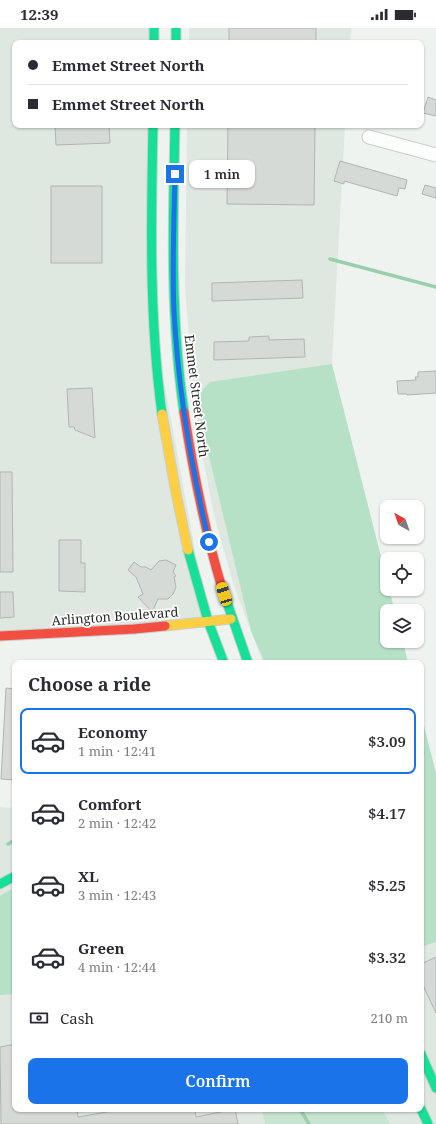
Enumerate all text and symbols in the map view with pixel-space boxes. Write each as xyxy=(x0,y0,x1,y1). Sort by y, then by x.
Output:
text: 12:39 xyxy=(20,4,58,24)
text: Emmet Street North xyxy=(52,55,205,75)
text: Emmet Street North xyxy=(52,94,205,114)
callout: 1 min xyxy=(189,160,255,188)
route end xyxy=(166,165,184,183)
text: 1 min xyxy=(204,165,240,183)
street label: Emmet Street North xyxy=(181,334,213,458)
north arrow xyxy=(380,500,424,544)
map controls xyxy=(380,500,424,648)
route start xyxy=(200,533,218,551)
button: locate xyxy=(380,552,424,596)
car xyxy=(215,581,233,607)
street label: Arlington Boulevard xyxy=(51,603,179,629)
button: layers xyxy=(380,604,424,648)
text: Choose a ride xyxy=(28,672,151,696)
text: Economy xyxy=(78,722,147,742)
icon: car xyxy=(30,723,66,759)
text: $3.09 xyxy=(368,731,406,751)
text: 1 min · 12:41 xyxy=(78,742,156,760)
text: Comfort xyxy=(78,794,141,814)
icon: car xyxy=(30,795,66,831)
text: $4.17 xyxy=(368,803,406,823)
text: 2 min · 12:42 xyxy=(78,814,156,832)
text: XL xyxy=(78,866,99,886)
icon: car xyxy=(30,867,66,903)
text: $5.25 xyxy=(368,875,406,895)
text: 3 min · 12:43 xyxy=(78,886,156,904)
text: Green xyxy=(78,938,125,958)
icon: car xyxy=(30,939,66,975)
text: $3.32 xyxy=(368,947,406,967)
text: 4 min · 12:44 xyxy=(78,958,156,976)
icon: cash xyxy=(28,1007,50,1029)
text: Cash xyxy=(60,1008,94,1028)
text: 210 m xyxy=(371,1009,408,1027)
button: Confirm xyxy=(28,1058,408,1104)

